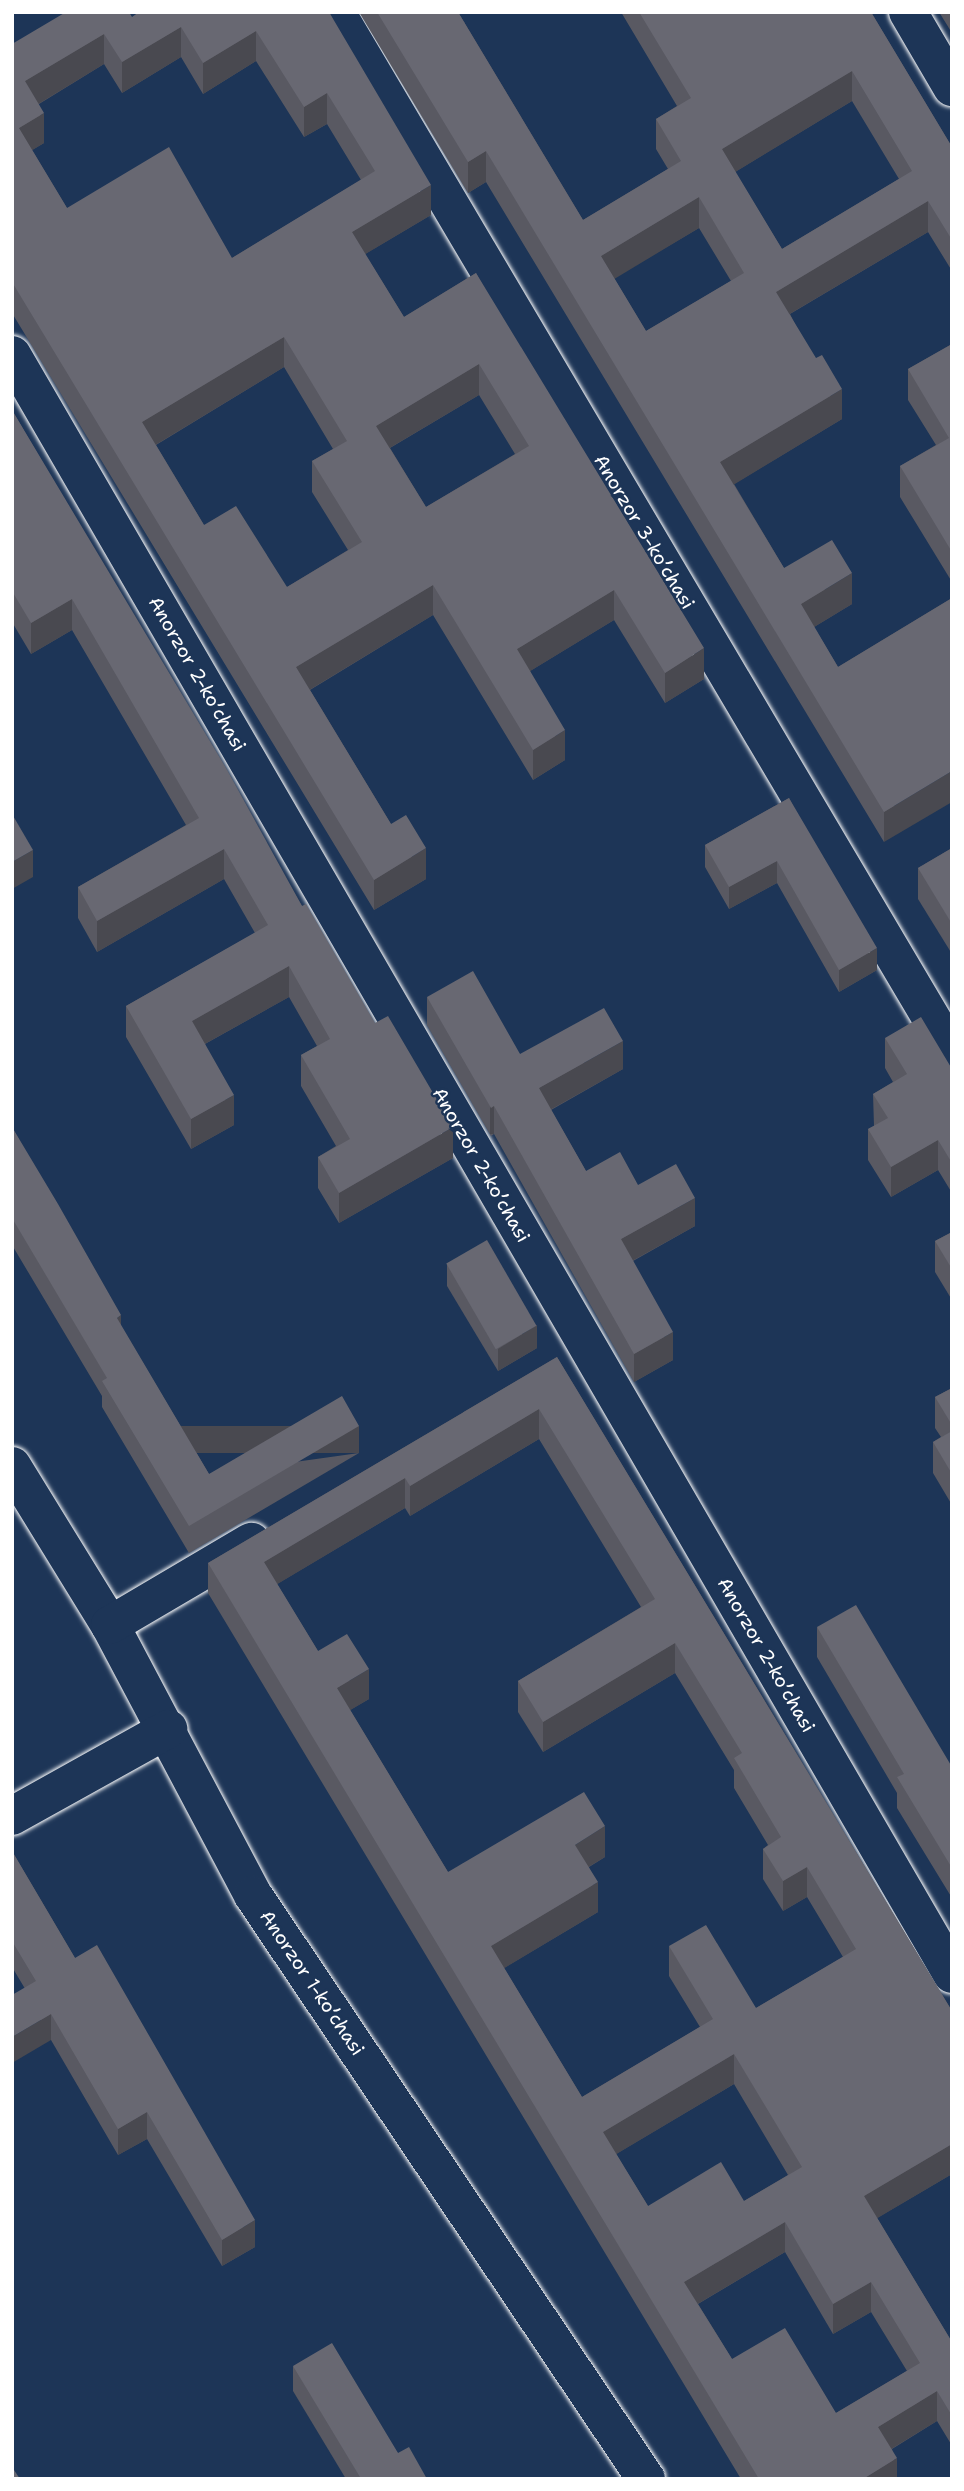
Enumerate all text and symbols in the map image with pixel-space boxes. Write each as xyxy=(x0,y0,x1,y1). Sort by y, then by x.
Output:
street label: Аnorzor 3-koʼchasi xyxy=(589,451,699,613)
street label: Аnorzor 2-koʼchasi xyxy=(143,592,251,756)
street label: Аnorzor 2-koʼchasi xyxy=(427,1083,535,1247)
street label: Аnorzor 2-koʼchasi xyxy=(712,1573,820,1737)
street label: Аnorzor 1-koʼchasi xyxy=(255,1906,369,2060)

